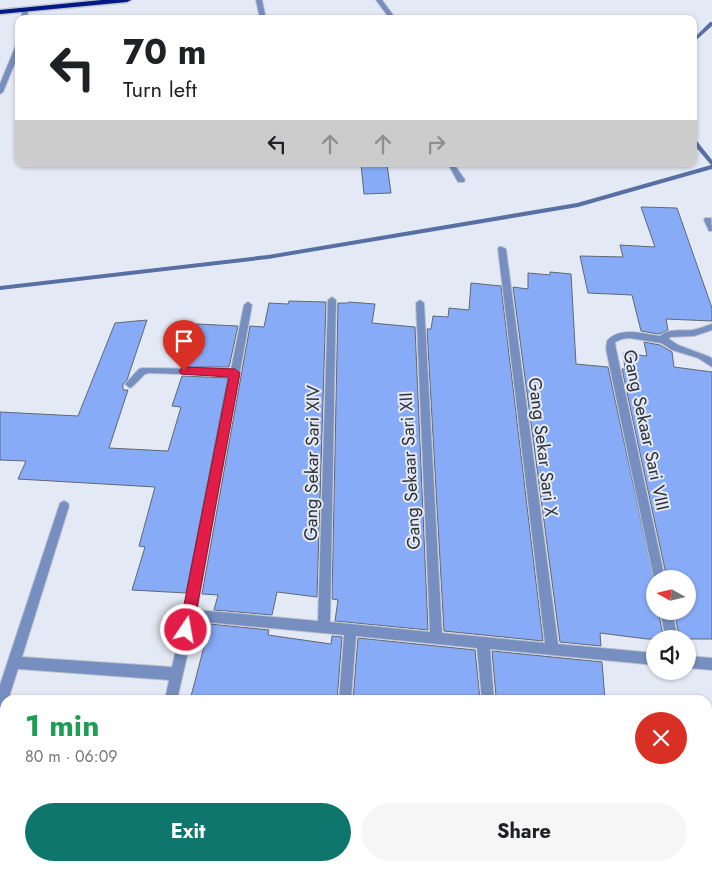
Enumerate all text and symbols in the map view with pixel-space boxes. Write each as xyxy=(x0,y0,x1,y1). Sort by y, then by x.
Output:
text: 70 m xyxy=(123,27,206,77)
icon: left xyxy=(40,35,105,100)
text: Turn left xyxy=(123,73,197,105)
icon: left xyxy=(263,130,291,158)
icon: ahead xyxy=(316,130,344,158)
icon: ahead xyxy=(369,130,397,158)
icon: right xyxy=(422,130,450,158)
pin xyxy=(163,320,205,371)
icon: arrive xyxy=(170,327,198,355)
street label: Gang Sekaar Sari VIII xyxy=(616,347,676,513)
street label: Gang Sekar Sari X xyxy=(522,376,564,518)
street label: Gang Sekar Sari XIV xyxy=(298,385,326,541)
street label: Gang Sekaar Sari XII xyxy=(393,392,427,550)
north arrow xyxy=(646,570,696,620)
map controls xyxy=(646,570,696,680)
position arrow xyxy=(159,603,211,655)
button: sound xyxy=(646,630,696,680)
text: 1 min xyxy=(25,704,99,747)
button: close xyxy=(635,712,687,764)
text: 80 m · 06:09 xyxy=(25,745,117,768)
button: Exit xyxy=(25,803,351,861)
button: Share xyxy=(361,803,687,861)

